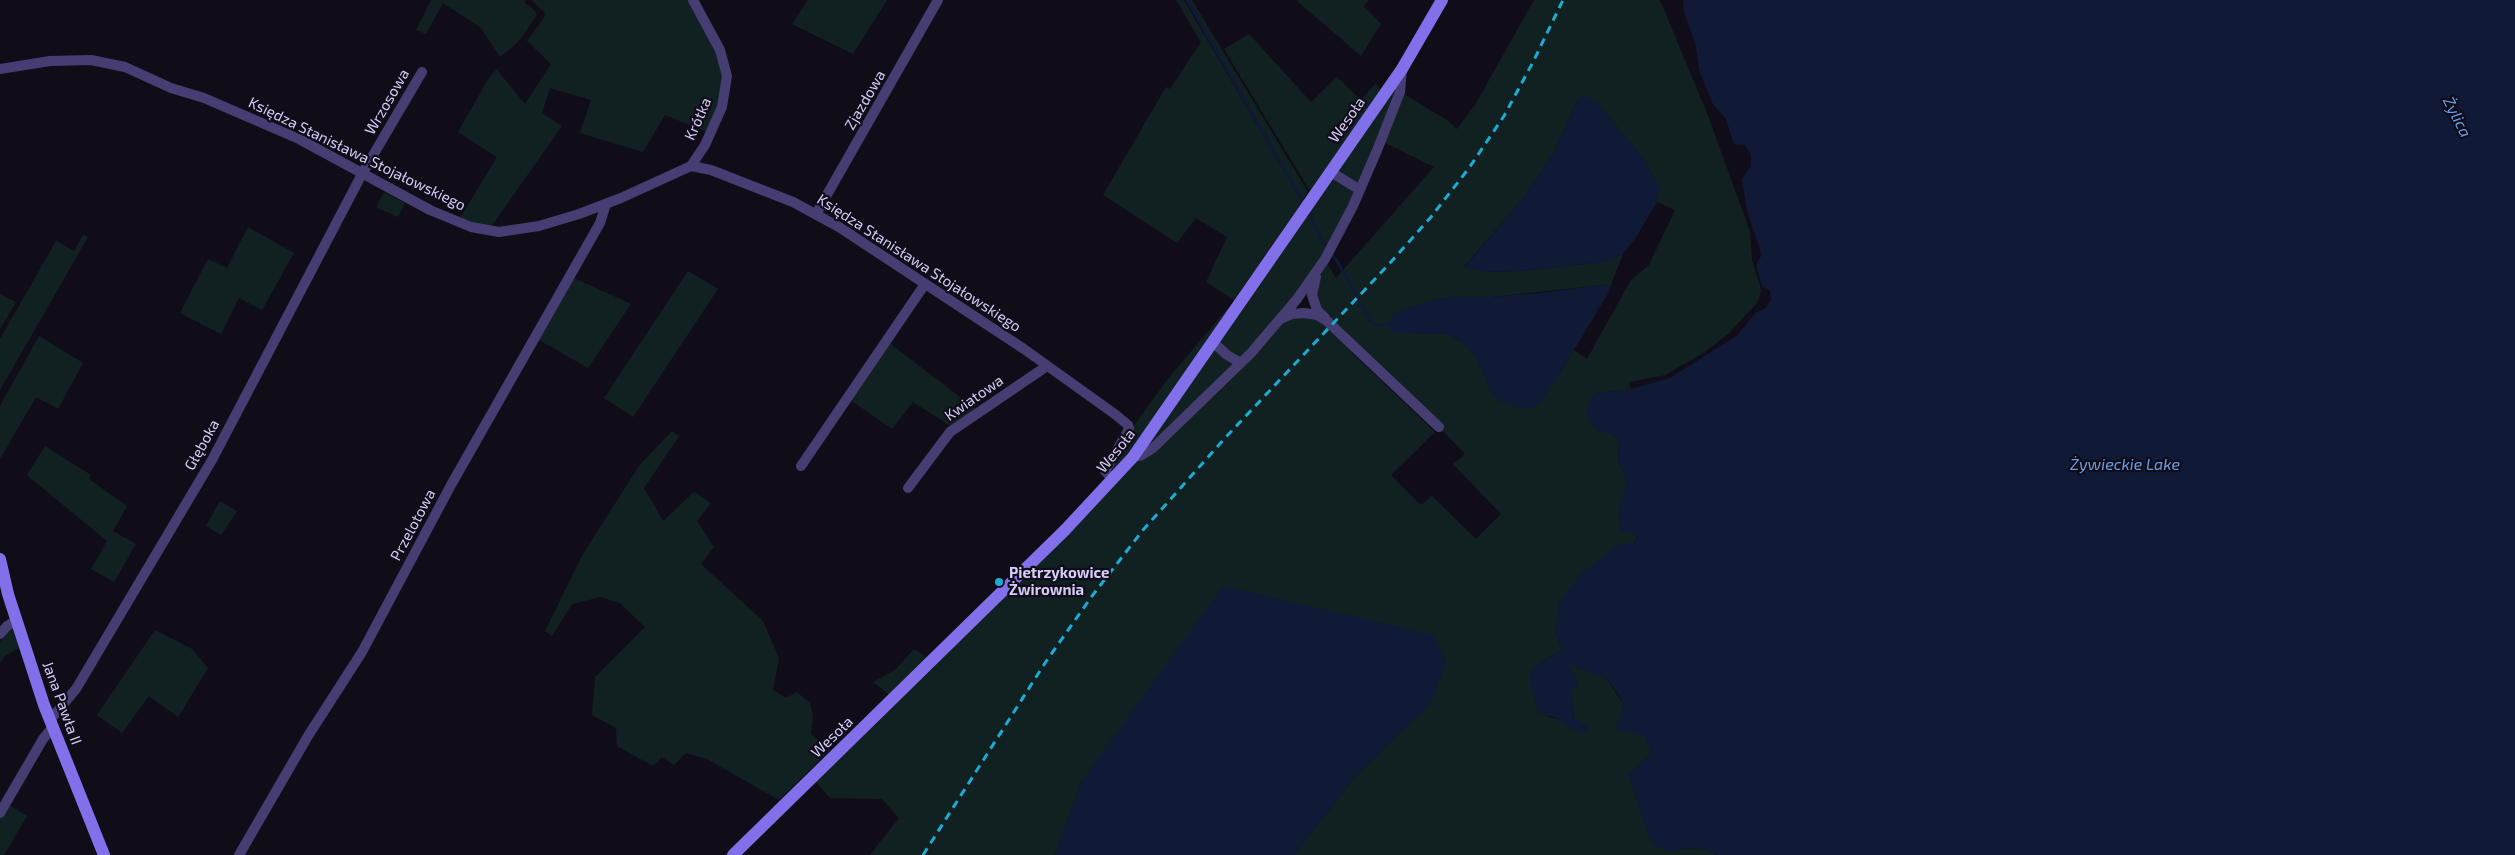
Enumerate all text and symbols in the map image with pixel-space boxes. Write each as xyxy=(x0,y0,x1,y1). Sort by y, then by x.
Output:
street label: Wrzosowa xyxy=(361,66,413,138)
street label: Zjazdowa xyxy=(841,67,889,133)
street label: Księdza Stanisława Stojałowskiego xyxy=(245,93,469,215)
water label: Żylica xyxy=(2439,93,2475,141)
street label: Wesoła xyxy=(1325,94,1369,146)
street label: Krótka xyxy=(681,95,715,143)
street label: Księdza Stanisława Stojałowskiego xyxy=(814,190,1024,336)
street label: Kwiatowa xyxy=(941,371,1007,425)
street label: Głęboka xyxy=(181,416,223,474)
street label: Wesoła xyxy=(1093,425,1139,477)
water label: Żywieckie Lake xyxy=(2070,455,2180,475)
street label: Przelotowa xyxy=(387,486,439,564)
place label: Pietrzykowice Żwirownia xyxy=(1009,564,1110,599)
marker: Pietrzykowice Żwirownia xyxy=(993,576,1005,588)
street label: Jana Pawła II xyxy=(39,659,85,747)
street label: Wesoła xyxy=(807,713,857,761)

